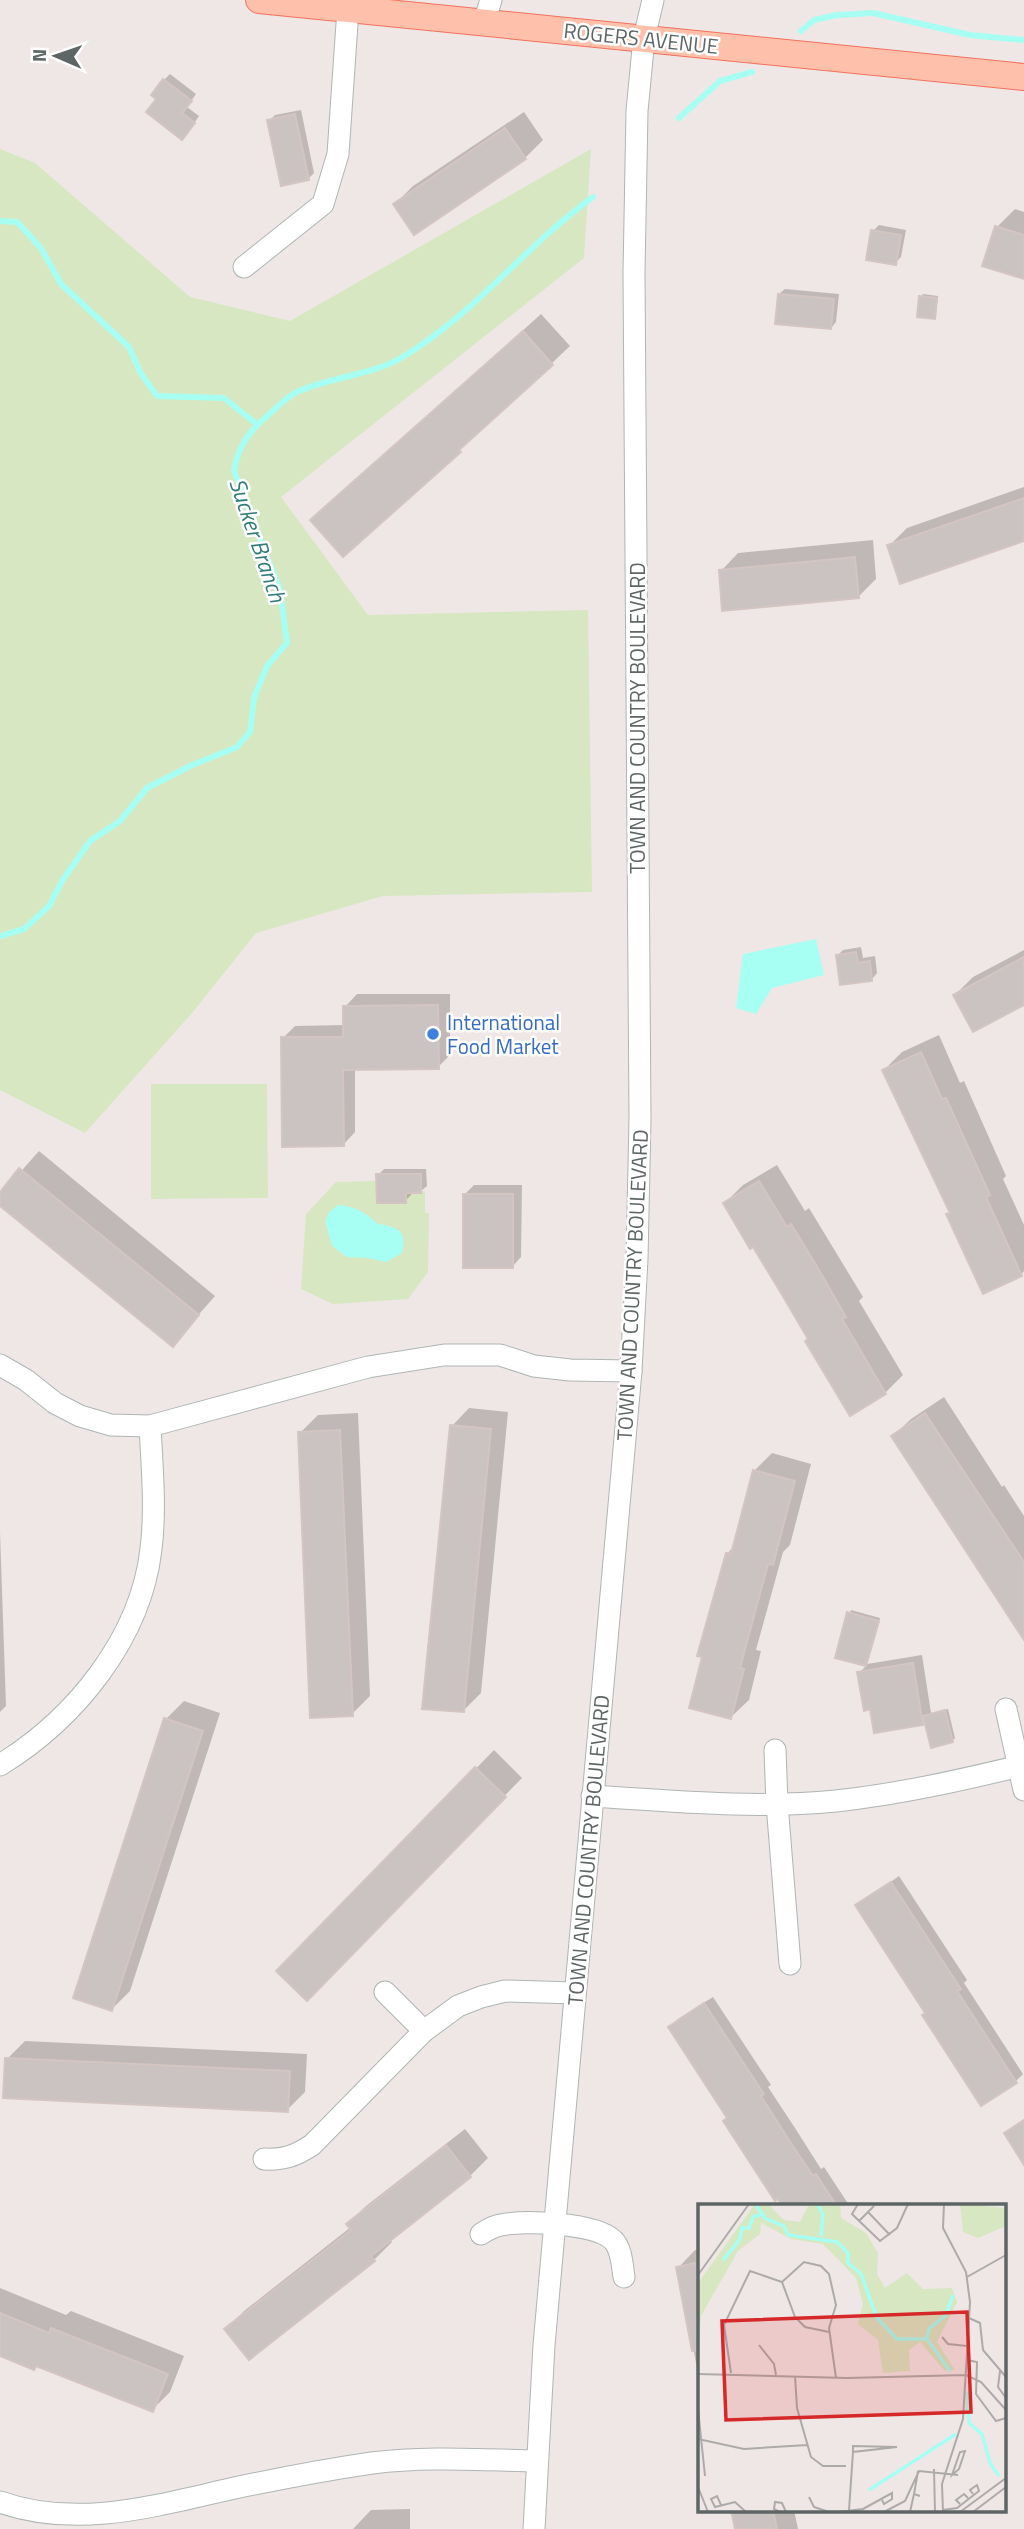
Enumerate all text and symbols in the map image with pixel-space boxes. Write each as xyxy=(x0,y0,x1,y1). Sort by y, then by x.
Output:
street label: ROGERS AVENUE xyxy=(562,14,720,62)
north arrow xyxy=(21,21,91,91)
text: N xyxy=(24,48,53,62)
water label: Sucker Branch xyxy=(220,473,296,607)
street label: TOWN AND COUNTRY BOULEVARD xyxy=(621,562,653,874)
place label: International Food Market xyxy=(447,1006,560,1062)
marker: International Food Market xyxy=(425,1026,441,1042)
street label: TOWN AND COUNTRY BOULEVARD xyxy=(608,1129,656,1441)
street label: TOWN AND COUNTRY BOULEVARD xyxy=(558,1693,618,2007)
inset map xyxy=(698,2204,1006,2512)

